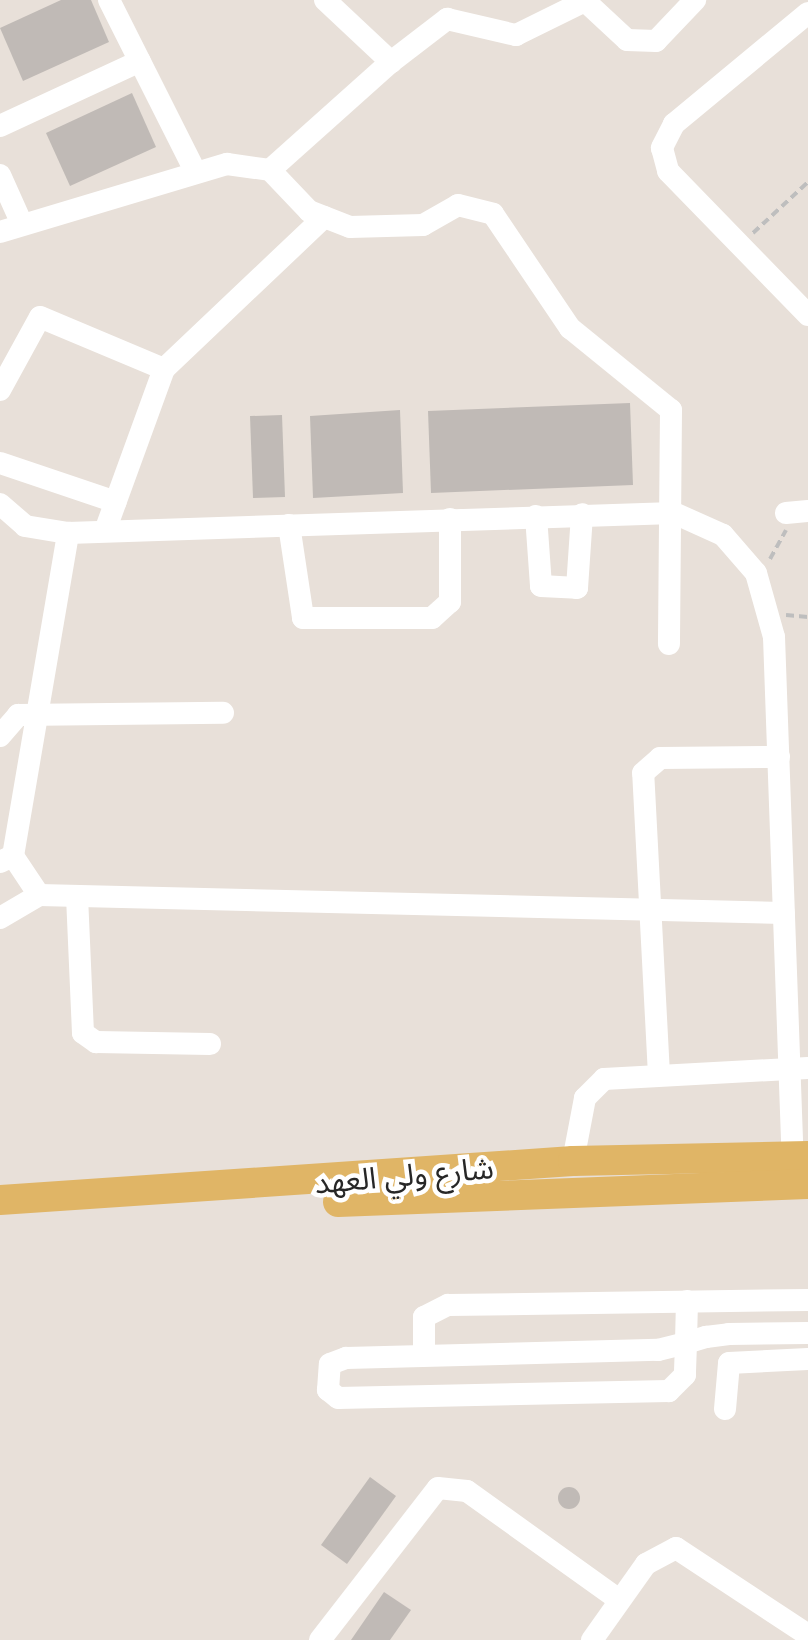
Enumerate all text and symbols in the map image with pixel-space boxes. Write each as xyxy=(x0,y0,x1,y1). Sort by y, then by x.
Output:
street label: شارع ولي العهد xyxy=(313,1149,495,1201)

